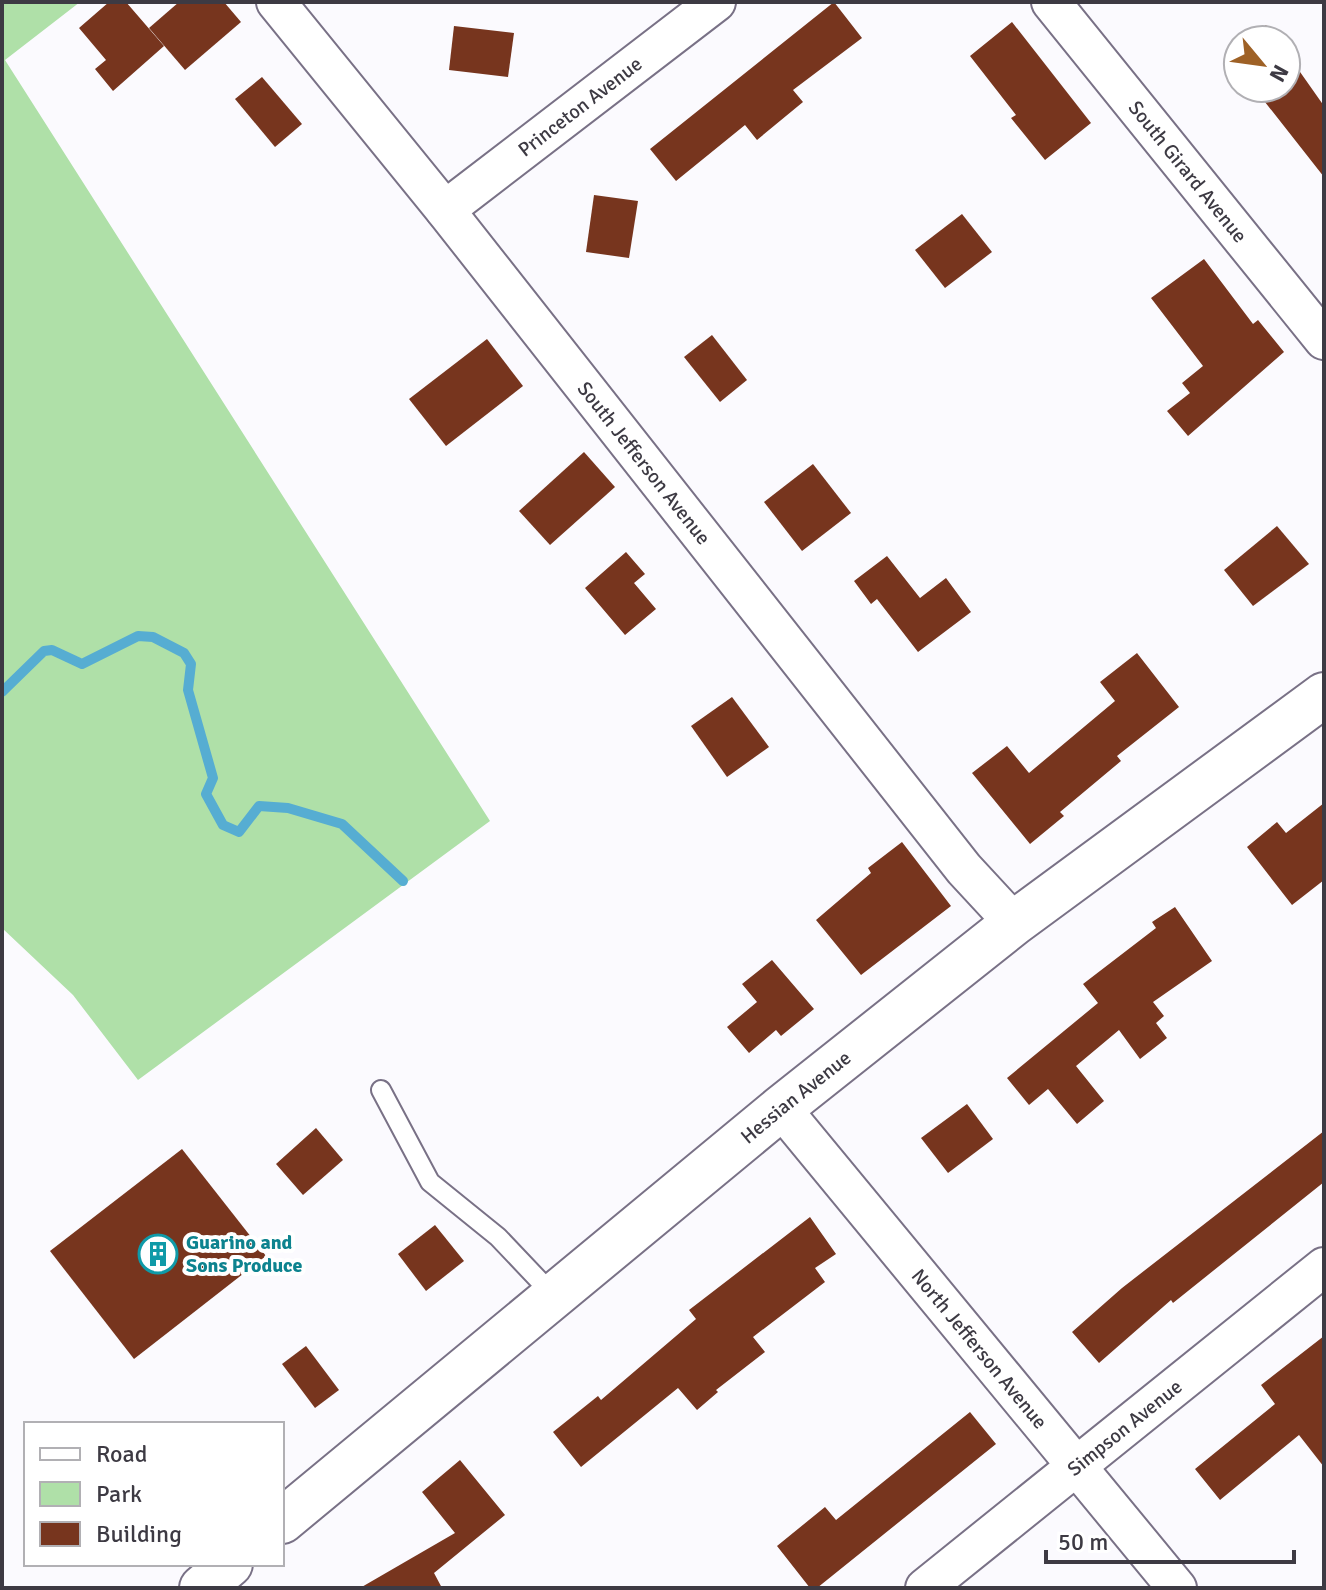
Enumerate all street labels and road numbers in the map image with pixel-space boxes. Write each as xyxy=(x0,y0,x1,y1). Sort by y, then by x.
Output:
street label: Princeton Avenue xyxy=(513,51,647,162)
street label: South Girard Avenue xyxy=(1123,96,1252,248)
street label: South Jefferson Avenue xyxy=(572,377,716,550)
street label: Hessian Avenue xyxy=(736,1045,856,1149)
street label: North Jefferson Avenue xyxy=(906,1264,1053,1434)
street label: Simpson Avenue xyxy=(1062,1374,1187,1482)

